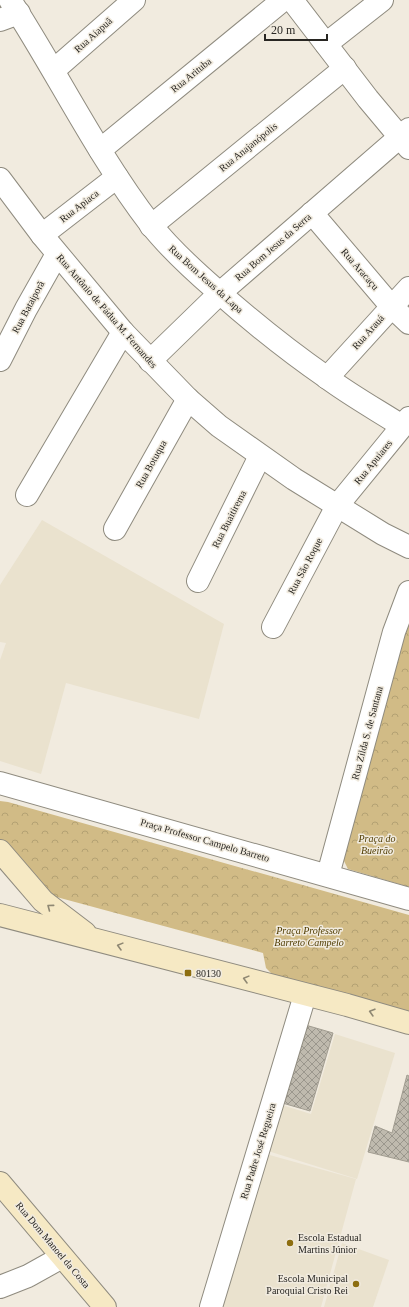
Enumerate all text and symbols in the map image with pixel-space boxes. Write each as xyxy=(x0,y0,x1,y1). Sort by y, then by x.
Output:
street label: Rua Aiapuã xyxy=(72,15,115,55)
scale bar xyxy=(265,16,327,42)
text: 20 m xyxy=(271,23,296,37)
street label: Rua Arituba xyxy=(169,55,214,95)
street label: Rua Anajanópolis xyxy=(217,120,279,174)
street label: Rua Apiaca xyxy=(57,187,101,225)
street label: Rua Bom Jesus da Serra xyxy=(233,211,314,283)
street label: Rua Bom Jesus da Lapa xyxy=(167,243,246,316)
street label: Rua Aracaçu xyxy=(339,246,381,292)
street label: Rua Antônio de Pádua M. Fernandes xyxy=(55,252,160,370)
street label: Rua Bataiporã xyxy=(10,279,47,335)
street label: Rua Arauá xyxy=(350,312,387,351)
street label: Rua Apuiares xyxy=(352,437,394,487)
street label: Rua Botuqua xyxy=(133,438,169,490)
street label: Rua Buaitirema xyxy=(210,488,248,550)
street label: Rua São Roque xyxy=(286,535,325,596)
street label: Rua Zilda S. de Santana xyxy=(349,684,385,781)
street label: Praça Professor Campelo Barreto xyxy=(139,816,271,864)
park label: Praça do Bueirão xyxy=(358,833,395,856)
one-way arrow xyxy=(47,904,54,912)
park label: Praça Professor Barreto Campelo xyxy=(274,925,344,948)
one-way arrow xyxy=(117,942,124,951)
marker: 80130 xyxy=(183,968,193,978)
place label: 80130 xyxy=(196,968,221,979)
one-way arrow xyxy=(243,975,250,984)
one-way arrow xyxy=(368,1008,375,1017)
street label: Rua Padre José Regueira xyxy=(238,1101,278,1200)
street label: Rua Dom Manoel da Costa xyxy=(14,1200,93,1291)
place label: Escola Estadual Martins Júnior xyxy=(298,1232,362,1255)
marker: Escola Estadual Martins Júnior xyxy=(285,1238,295,1248)
place label: Escola Municipal Paroquial Cristo Rei xyxy=(266,1273,348,1296)
marker: Escola Municipal Paroquial Cristo Rei xyxy=(351,1279,361,1289)

